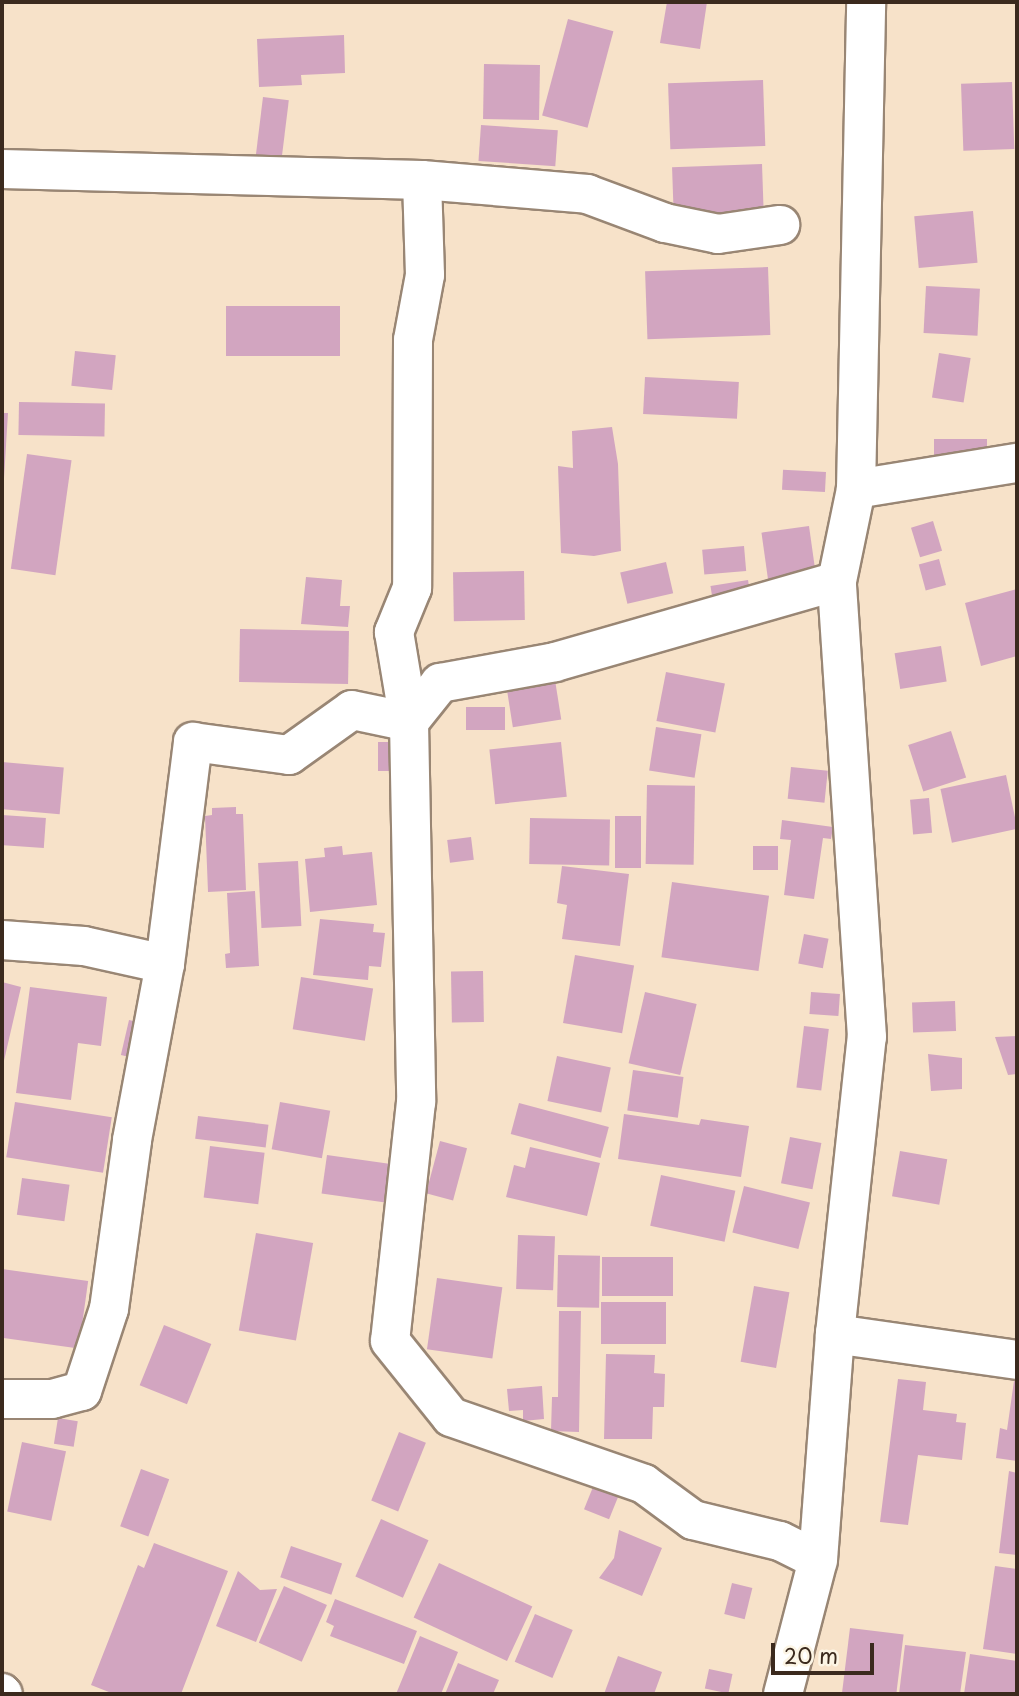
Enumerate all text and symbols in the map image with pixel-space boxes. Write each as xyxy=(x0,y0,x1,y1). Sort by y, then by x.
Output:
scale bar xyxy=(774,1630,877,1674)
text: 20 m xyxy=(784,1639,838,1671)

